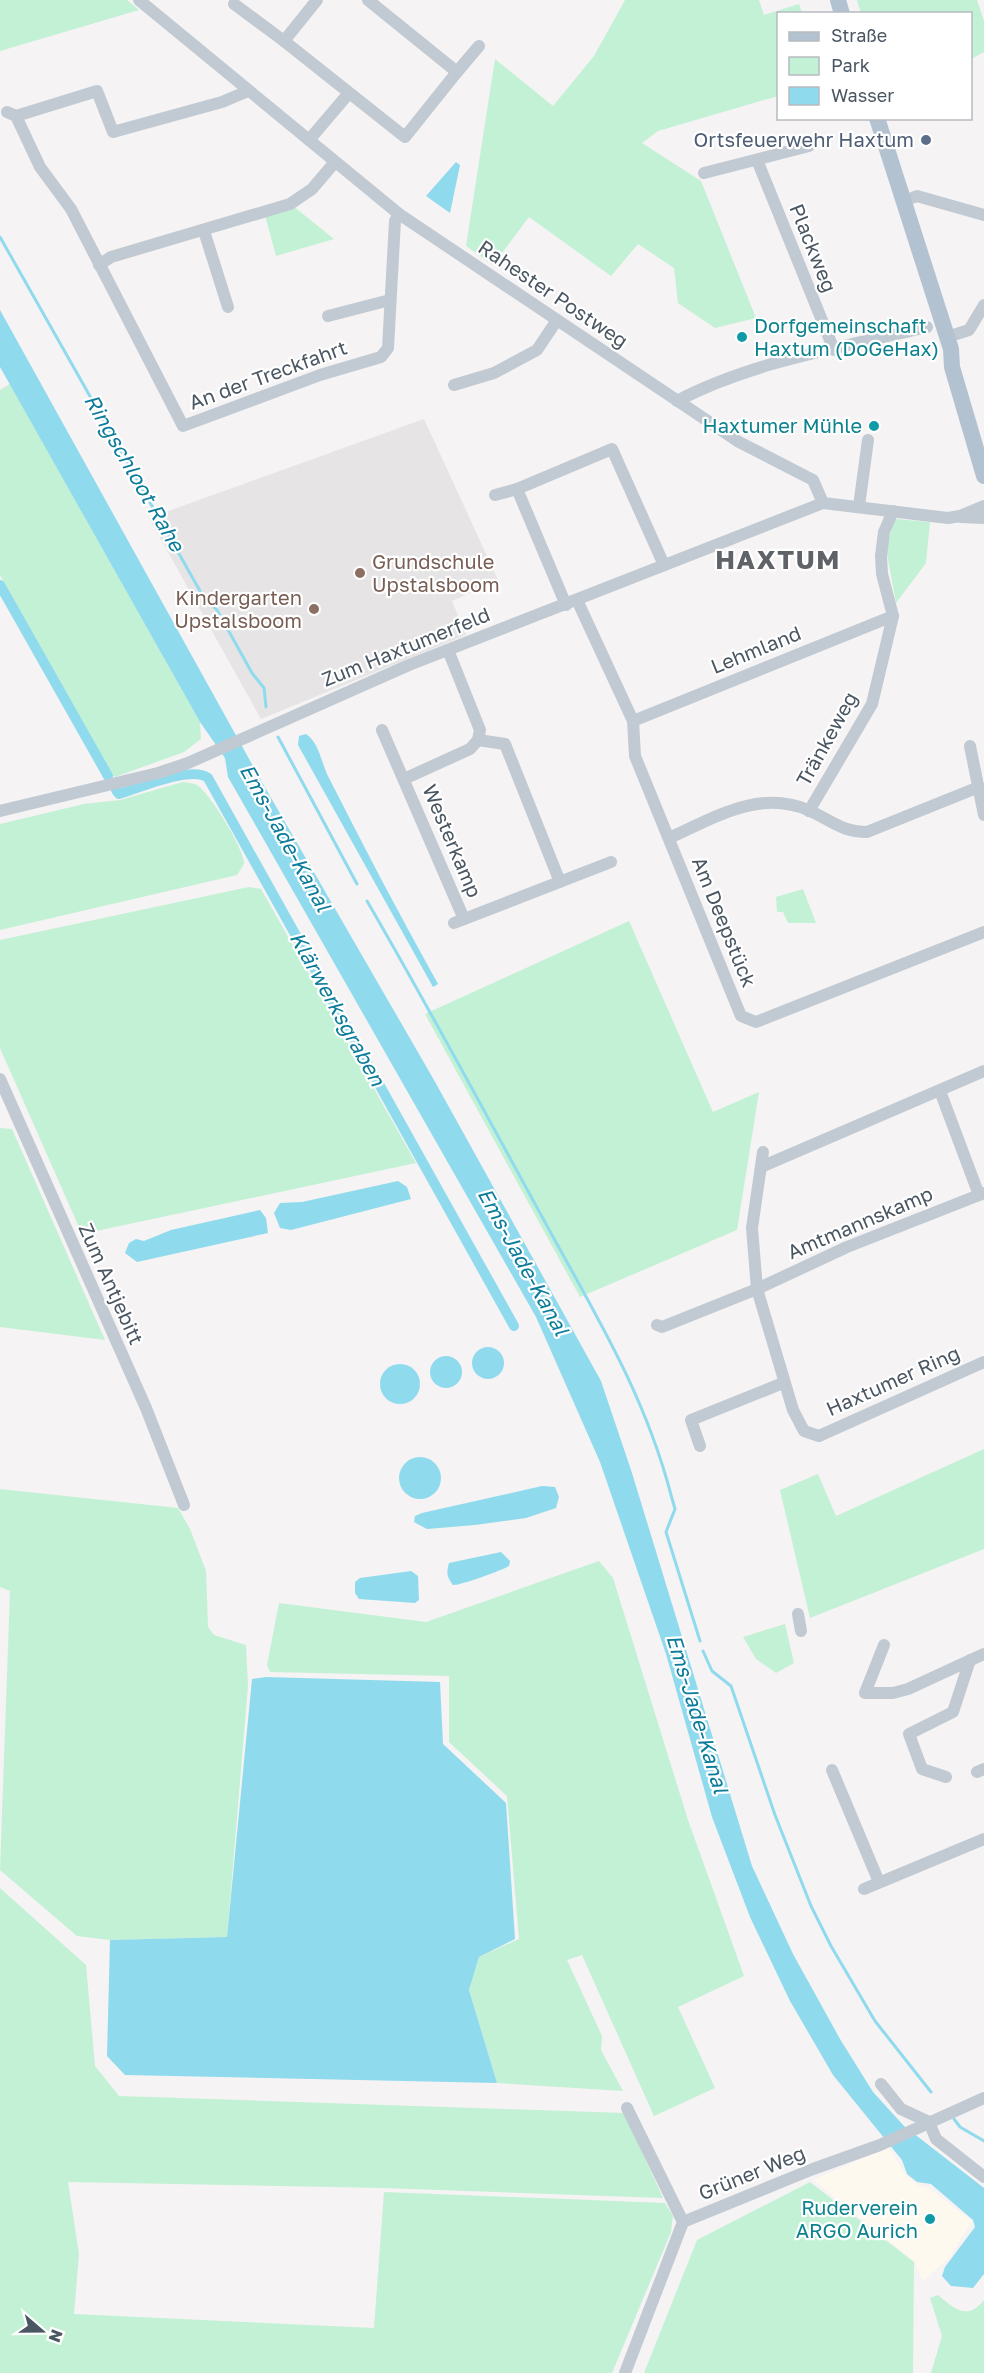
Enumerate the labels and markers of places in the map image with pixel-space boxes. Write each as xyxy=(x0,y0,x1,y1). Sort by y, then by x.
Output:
place label: Ortsfeuerwehr Haxtum xyxy=(693,127,914,151)
marker: Ortsfeuerwehr Haxtum xyxy=(919,133,933,147)
place label: Dorfgemeinschaft Haxtum (DoGeHax) xyxy=(754,313,939,360)
marker: Dorfgemeinschaft Haxtum (DoGeHax) xyxy=(735,330,749,344)
place label: Haxtumer Mühle xyxy=(703,413,862,437)
marker: Haxtumer Mühle xyxy=(867,419,881,433)
place label: Grundschule Upstalsboom xyxy=(372,549,500,596)
marker: Grundschule Upstalsboom xyxy=(353,566,367,580)
place label: Kindergarten Upstalsboom xyxy=(174,585,302,632)
marker: Kindergarten Upstalsboom xyxy=(307,602,321,616)
place label: Ruderverein ARGO Aurich xyxy=(796,2195,918,2242)
marker: Ruderverein ARGO Aurich xyxy=(923,2212,937,2226)

